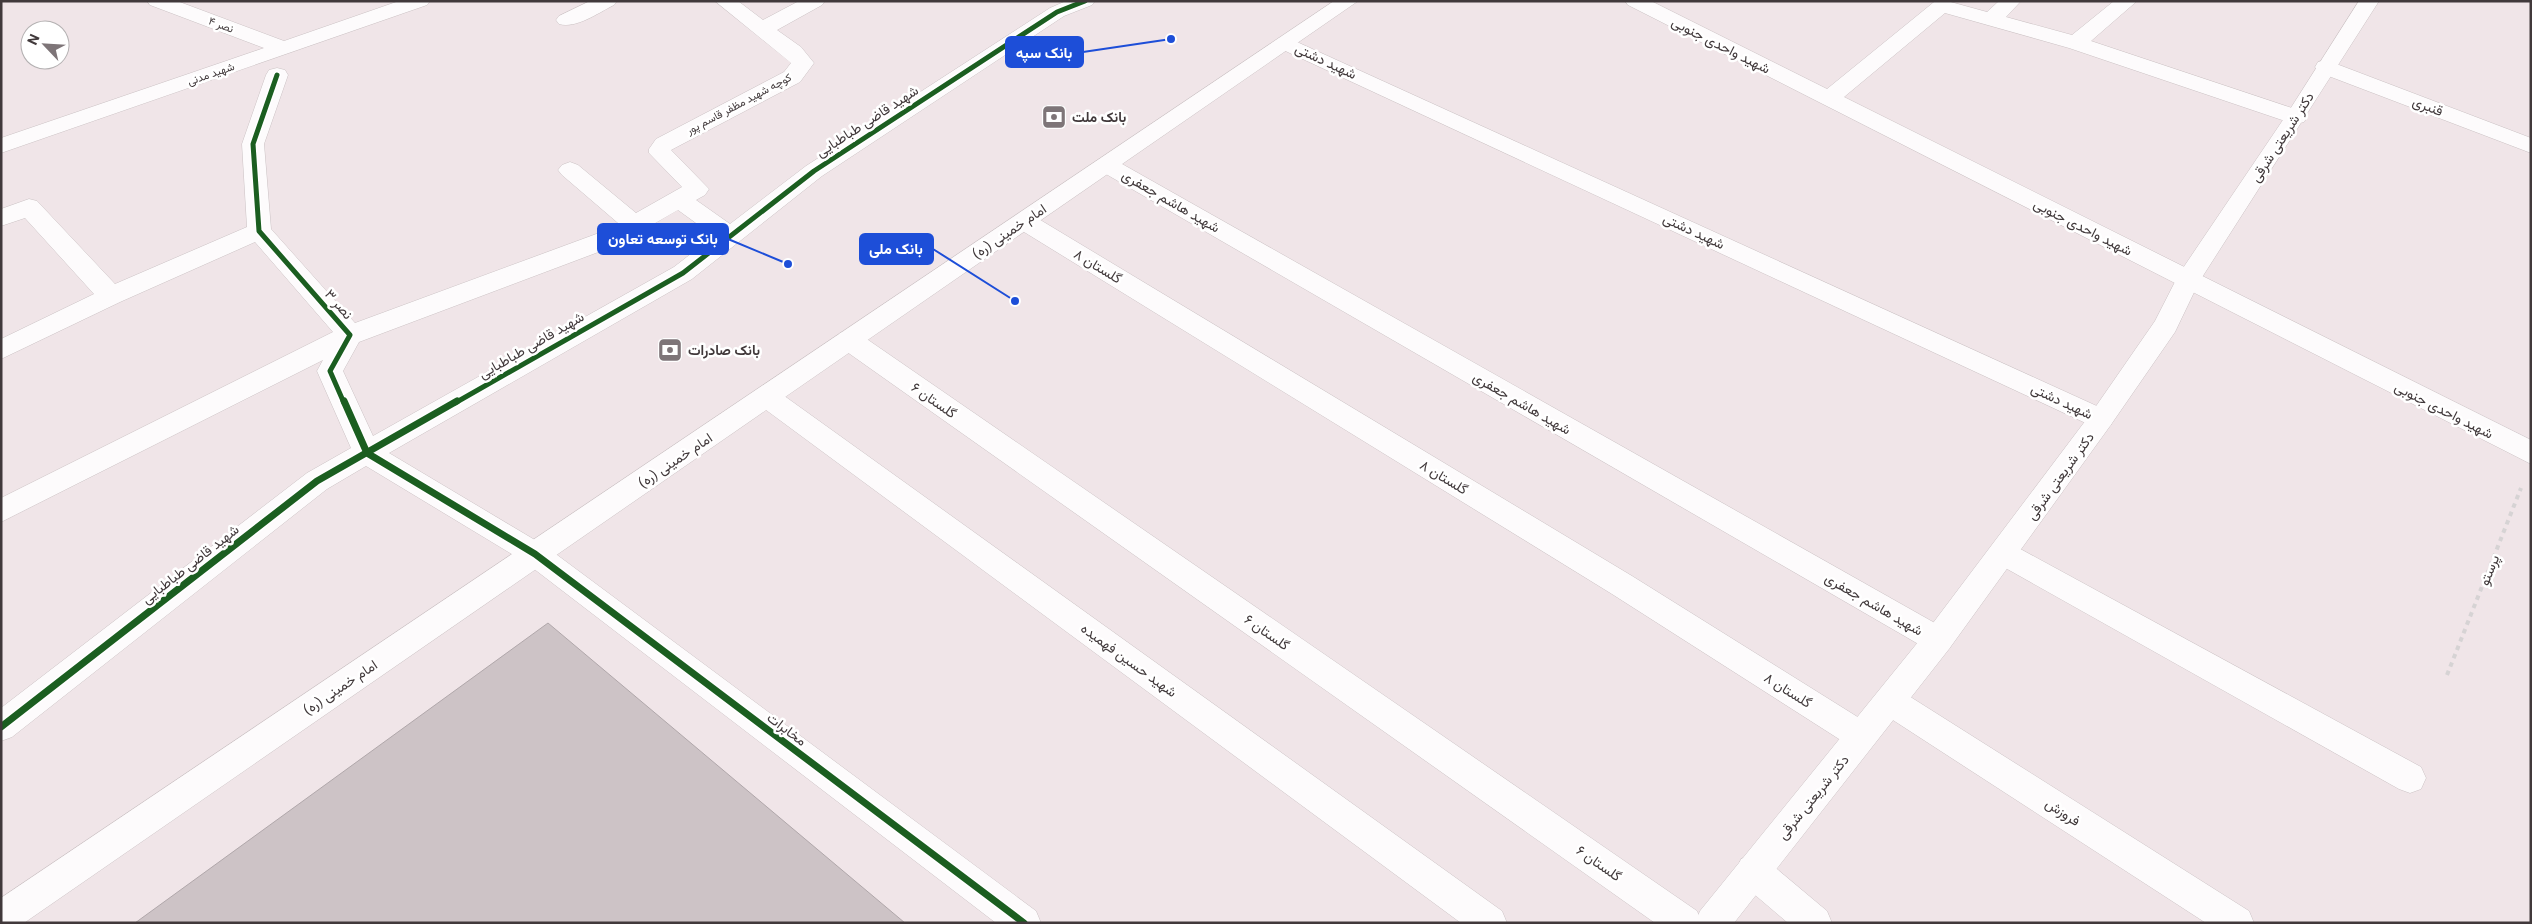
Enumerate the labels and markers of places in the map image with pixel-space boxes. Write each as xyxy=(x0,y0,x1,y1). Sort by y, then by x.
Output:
callout: بانک سپه xyxy=(1006,37,1083,67)
bank icon: بانک ملت xyxy=(1041,104,1067,130)
place label: بانک ملت xyxy=(1072,109,1126,126)
callout: بانک توسعه تعاون xyxy=(598,224,728,254)
callout: بانک ملی xyxy=(860,234,933,264)
bank icon: بانک صادرات xyxy=(657,337,683,363)
place label: بانک صادرات xyxy=(688,342,760,359)

